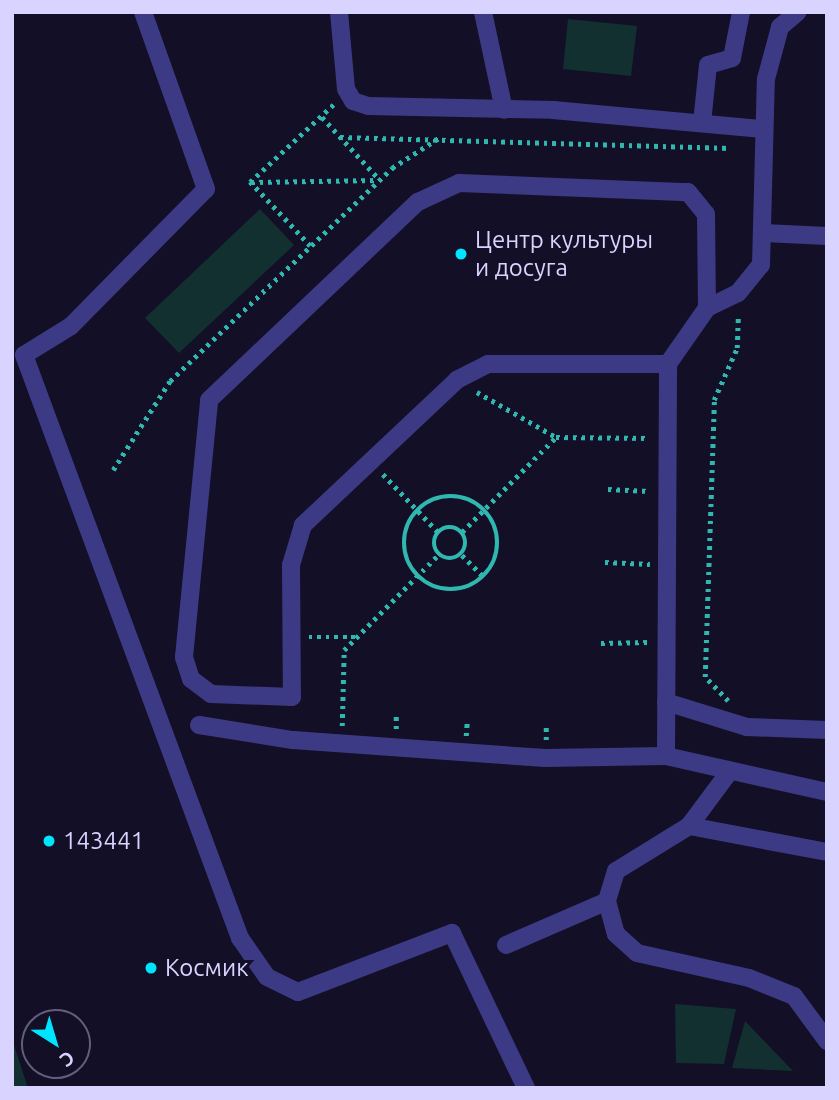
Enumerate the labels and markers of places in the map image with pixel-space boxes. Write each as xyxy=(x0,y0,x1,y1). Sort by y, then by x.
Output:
place label: Центр культуры и досуга xyxy=(475,226,653,282)
marker: Центр культуры и досуга xyxy=(453,246,469,262)
place label: 143441 xyxy=(63,827,144,855)
marker: 143441 xyxy=(41,833,57,849)
place label: Космик xyxy=(165,954,249,982)
marker: Космик xyxy=(143,960,159,976)

